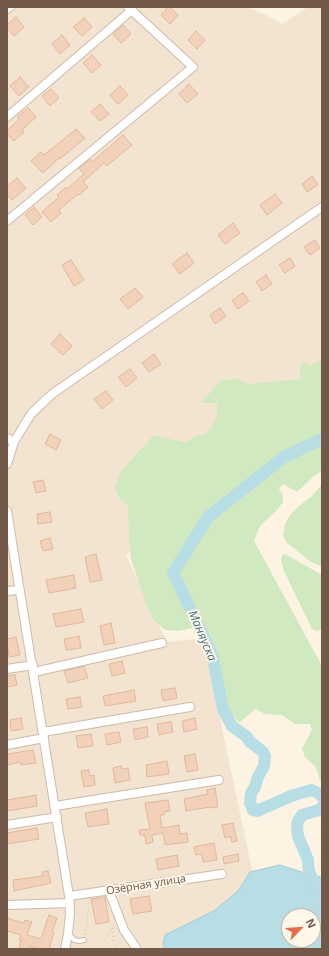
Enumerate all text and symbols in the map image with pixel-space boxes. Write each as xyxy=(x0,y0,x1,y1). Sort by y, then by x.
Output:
water label: Маняуска xyxy=(185,608,219,664)
street label: Озёрная улица xyxy=(105,872,187,898)
north arrow xyxy=(281,908,321,948)
text: N xyxy=(303,916,320,930)

